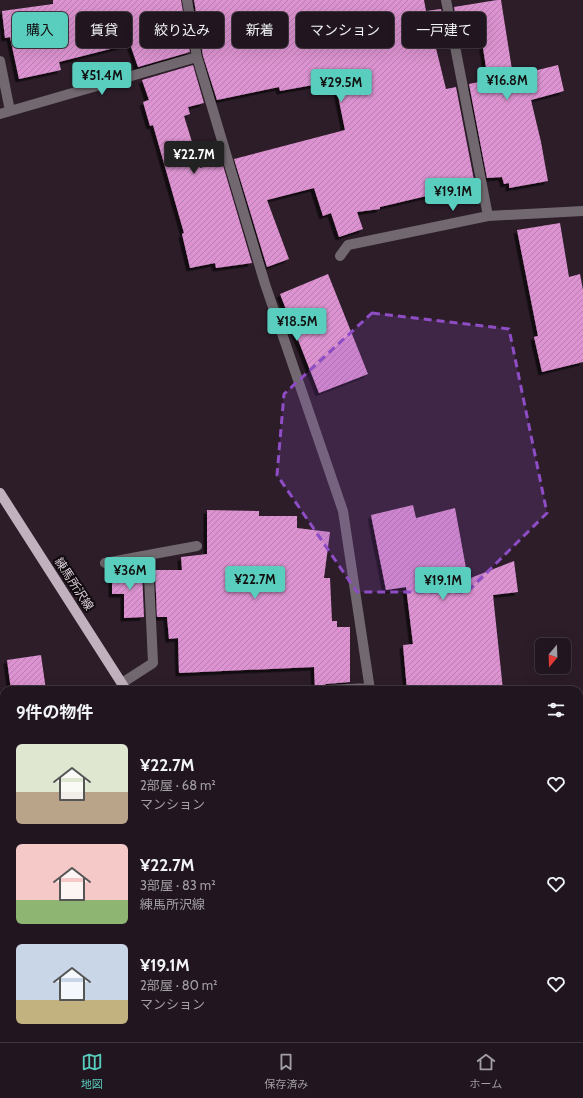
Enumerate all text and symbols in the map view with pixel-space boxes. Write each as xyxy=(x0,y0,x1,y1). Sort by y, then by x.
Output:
chip: 購入 xyxy=(12,12,68,48)
chip: 賃貸 xyxy=(76,12,132,48)
chip: 絞り込み xyxy=(140,12,224,48)
chip: 新着 xyxy=(232,12,288,48)
chip: マンション xyxy=(296,12,394,48)
chip: 一戸建て xyxy=(402,12,486,48)
pin: ¥51.4M xyxy=(69,62,135,96)
text: ¥51.4M xyxy=(81,67,123,83)
pin: ¥16.8M xyxy=(474,67,540,101)
pin: ¥29.5M xyxy=(308,69,374,103)
text: ¥16.8M xyxy=(486,72,528,88)
text: ¥29.5M xyxy=(320,74,362,90)
pin: ¥22.7M xyxy=(161,141,227,175)
text: ¥22.7M xyxy=(173,146,215,162)
pin: ¥19.1M xyxy=(420,178,486,212)
text: ¥19.1M xyxy=(434,183,472,199)
pin: ¥18.5M xyxy=(264,308,330,342)
text: ¥18.5M xyxy=(276,313,318,329)
street label: 練馬所沢線 xyxy=(52,554,97,613)
pin: ¥36M xyxy=(106,557,154,591)
text: ¥36M xyxy=(114,562,147,578)
pin: ¥22.7M xyxy=(222,566,288,600)
pin: ¥19.1M xyxy=(410,567,476,601)
text: ¥22.7M xyxy=(234,571,276,587)
text: ¥19.1M xyxy=(424,572,462,588)
north arrow xyxy=(535,638,571,674)
map controls xyxy=(535,638,571,674)
icon: filters xyxy=(545,699,567,721)
text: 9件の物件 xyxy=(16,702,94,722)
text: ¥22.7M xyxy=(140,755,195,775)
icon: home xyxy=(48,760,96,808)
icon: heart xyxy=(545,773,567,795)
text: 2部屋 · 68 m² xyxy=(140,777,216,793)
text: マンション xyxy=(140,796,205,812)
text: ¥22.7M xyxy=(140,855,195,875)
icon: home xyxy=(48,860,96,908)
icon: heart xyxy=(545,873,567,895)
text: 3部屋 · 83 m² xyxy=(140,877,216,893)
text: 練馬所沢線 xyxy=(140,896,205,912)
text: ¥19.1M xyxy=(140,955,190,975)
icon: home xyxy=(48,960,96,1008)
icon: heart xyxy=(545,973,567,995)
text: 2部屋 · 80 m² xyxy=(140,977,217,993)
text: マンション xyxy=(140,996,205,1012)
tab: 地図 xyxy=(81,1051,103,1091)
tab: 保存済み xyxy=(264,1051,308,1091)
tab: ホーム xyxy=(470,1051,502,1091)

